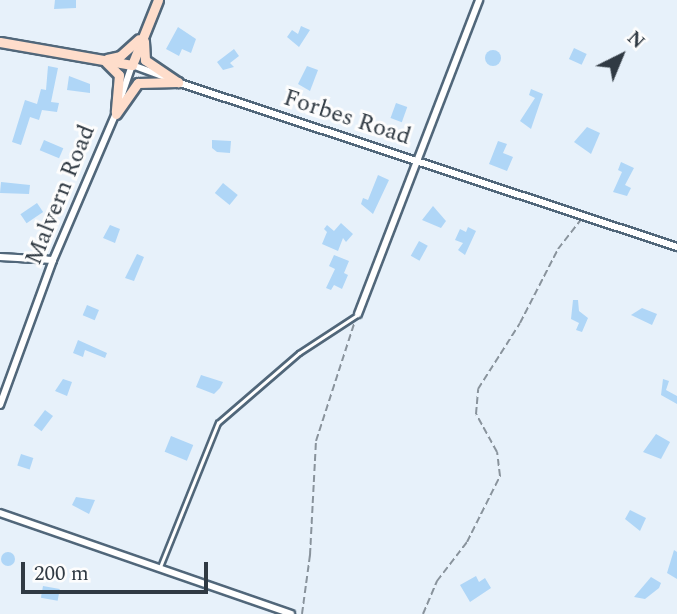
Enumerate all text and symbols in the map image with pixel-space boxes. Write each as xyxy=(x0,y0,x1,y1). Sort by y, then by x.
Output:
north arrow xyxy=(586,21,656,91)
text: N xyxy=(620,24,651,56)
street label: Forbes Road xyxy=(280,84,414,152)
street label: Malvern Road xyxy=(20,121,102,269)
scale bar xyxy=(24,548,212,592)
text: 200 m xyxy=(34,558,89,590)

